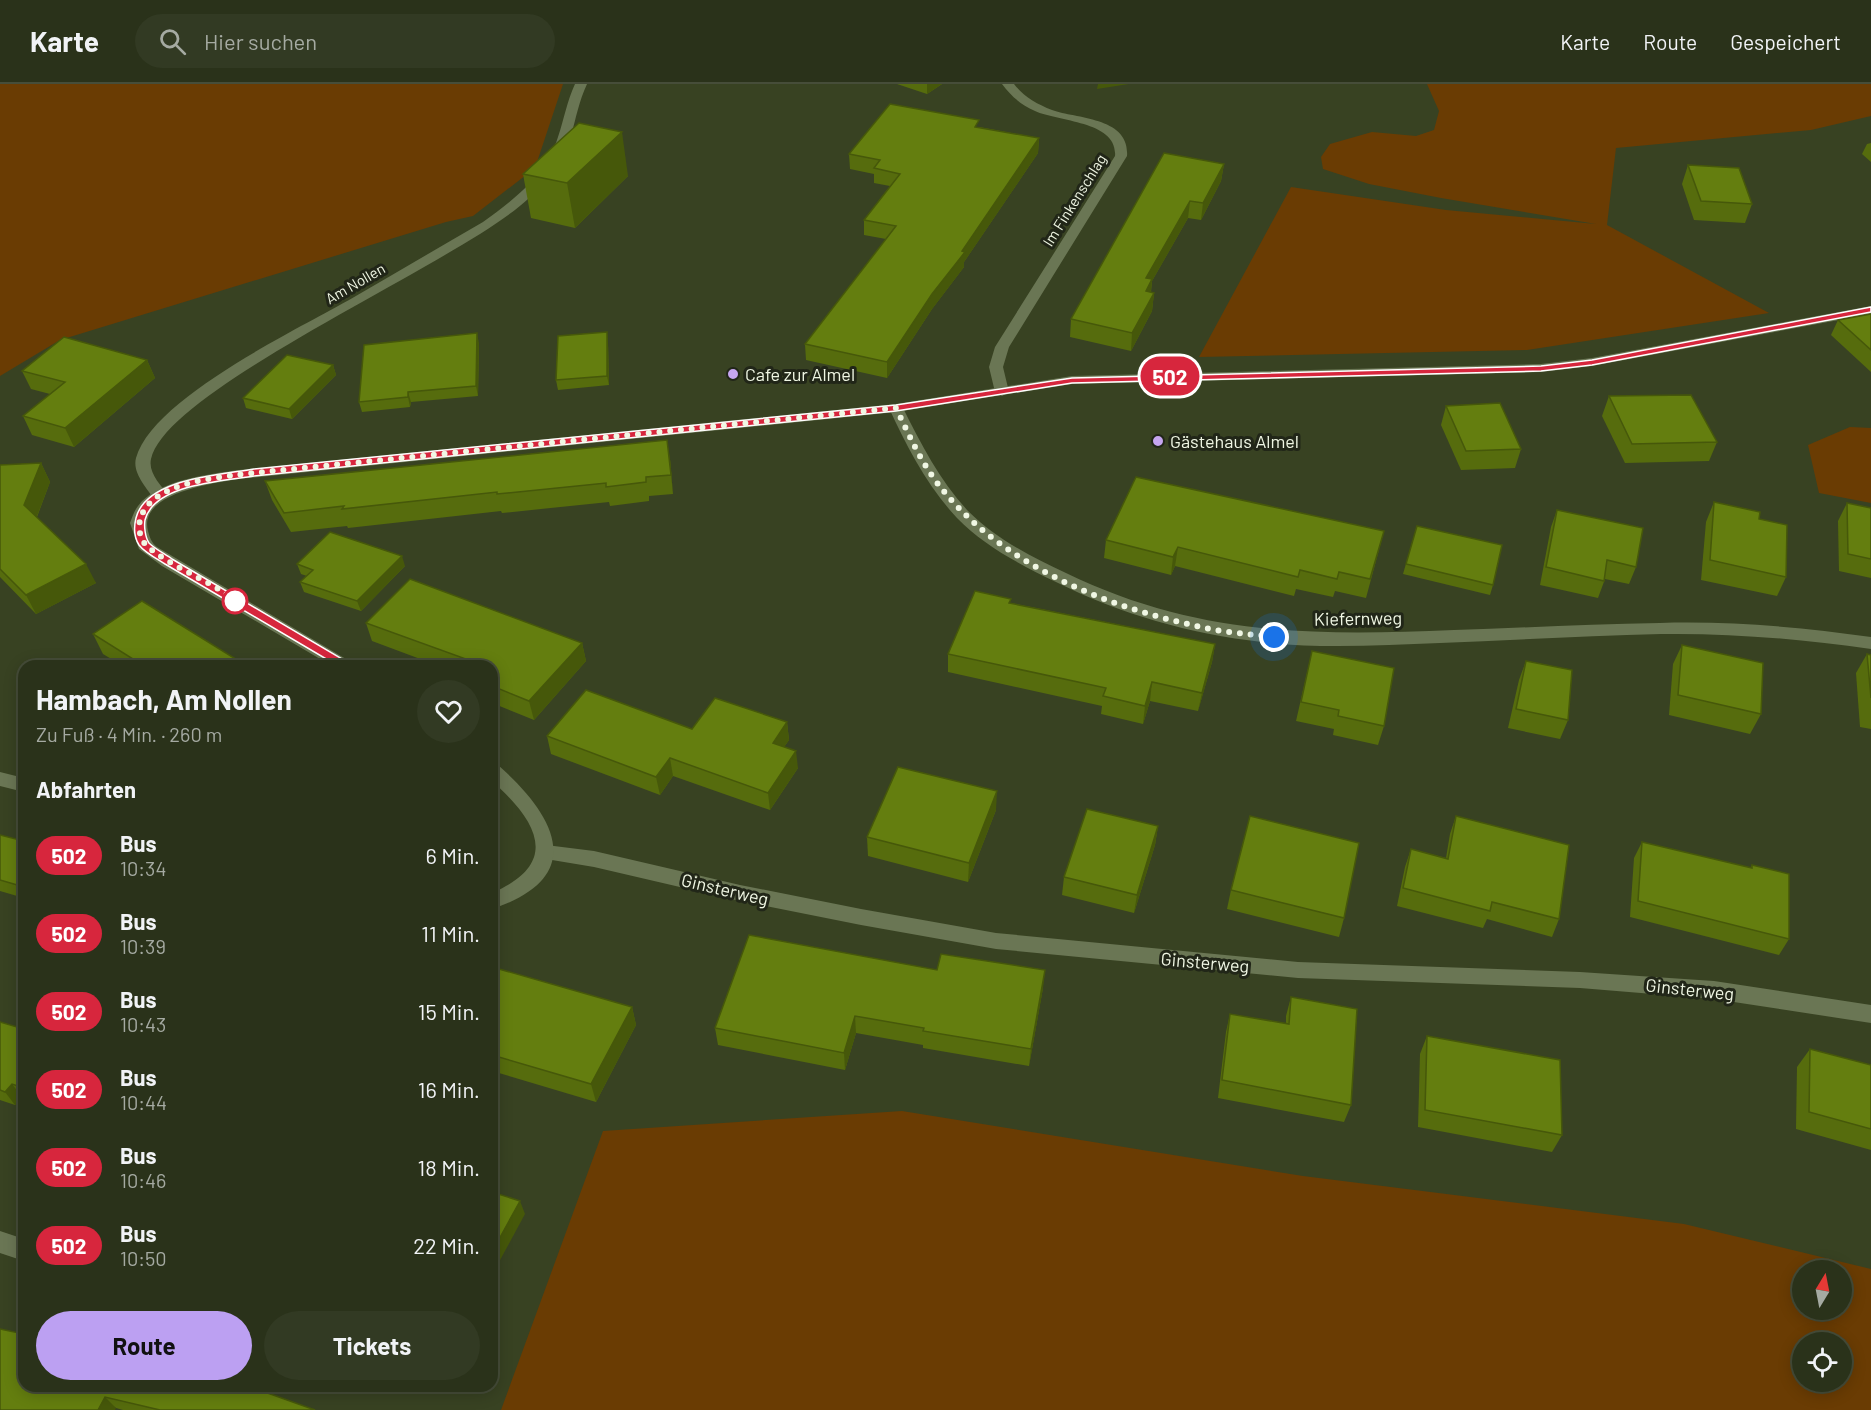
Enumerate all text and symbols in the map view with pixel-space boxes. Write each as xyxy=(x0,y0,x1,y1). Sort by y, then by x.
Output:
search box xyxy=(135,14,555,68)
text: Karte xyxy=(30,24,99,58)
icon: search xyxy=(156,25,189,58)
text: Hier suchen xyxy=(204,28,317,54)
text: Karte xyxy=(1560,29,1610,54)
text: Route xyxy=(1643,29,1697,54)
text: Gespeichert xyxy=(1730,29,1841,54)
street label: Im Finkenschlag xyxy=(1038,151,1110,249)
street label: Am Nollen xyxy=(322,259,388,307)
line badge: 502 xyxy=(1136,356,1204,396)
place label: Cafe zur Almel xyxy=(745,363,855,385)
text: 502 xyxy=(1152,364,1188,389)
marker: Cafe zur Almel xyxy=(726,367,740,381)
place label: Gästehaus Almel xyxy=(1170,430,1299,452)
marker: Gästehaus Almel xyxy=(1151,434,1165,448)
unlabelled marker xyxy=(222,588,248,614)
street label: Kiefernweg xyxy=(1314,606,1402,630)
your location xyxy=(1259,622,1289,652)
button: heart xyxy=(417,680,480,743)
text: Hambach, Am Nollen xyxy=(36,682,292,716)
text: Zu Fuß · 4 Min. · 260 m xyxy=(36,722,222,746)
text: Abfahrten xyxy=(36,776,136,802)
text: Bus xyxy=(120,830,157,856)
text: 6 Min. xyxy=(425,842,480,868)
text: 502 xyxy=(51,843,87,868)
text: 10:34 xyxy=(120,856,166,880)
street label: Ginsterweg xyxy=(679,868,771,910)
text: Bus xyxy=(120,908,157,934)
text: 11 Min. xyxy=(421,920,480,946)
text: 502 xyxy=(51,921,87,946)
text: 10:39 xyxy=(120,934,166,958)
street label: Ginsterweg xyxy=(1160,947,1250,977)
street label: Ginsterweg xyxy=(1645,973,1735,1005)
text: Bus xyxy=(120,986,157,1012)
text: 15 Min. xyxy=(418,998,480,1024)
text: 502 xyxy=(51,999,87,1024)
text: 10:43 xyxy=(120,1012,166,1036)
text: Bus xyxy=(120,1064,157,1090)
text: 16 Min. xyxy=(418,1076,480,1102)
text: 502 xyxy=(51,1077,87,1102)
text: 10:44 xyxy=(120,1090,167,1114)
text: Bus xyxy=(120,1142,157,1168)
text: 18 Min. xyxy=(418,1154,480,1180)
text: 502 xyxy=(51,1155,87,1180)
text: 10:46 xyxy=(120,1168,166,1192)
text: Bus xyxy=(120,1220,157,1246)
text: 22 Min. xyxy=(413,1232,480,1258)
text: 502 xyxy=(51,1233,87,1258)
text: 10:50 xyxy=(120,1246,167,1270)
north arrow xyxy=(1792,1260,1852,1320)
map controls xyxy=(1792,1260,1852,1392)
button: Route xyxy=(36,1311,252,1380)
button: Tickets xyxy=(264,1311,480,1380)
button: locate xyxy=(1792,1332,1852,1392)

